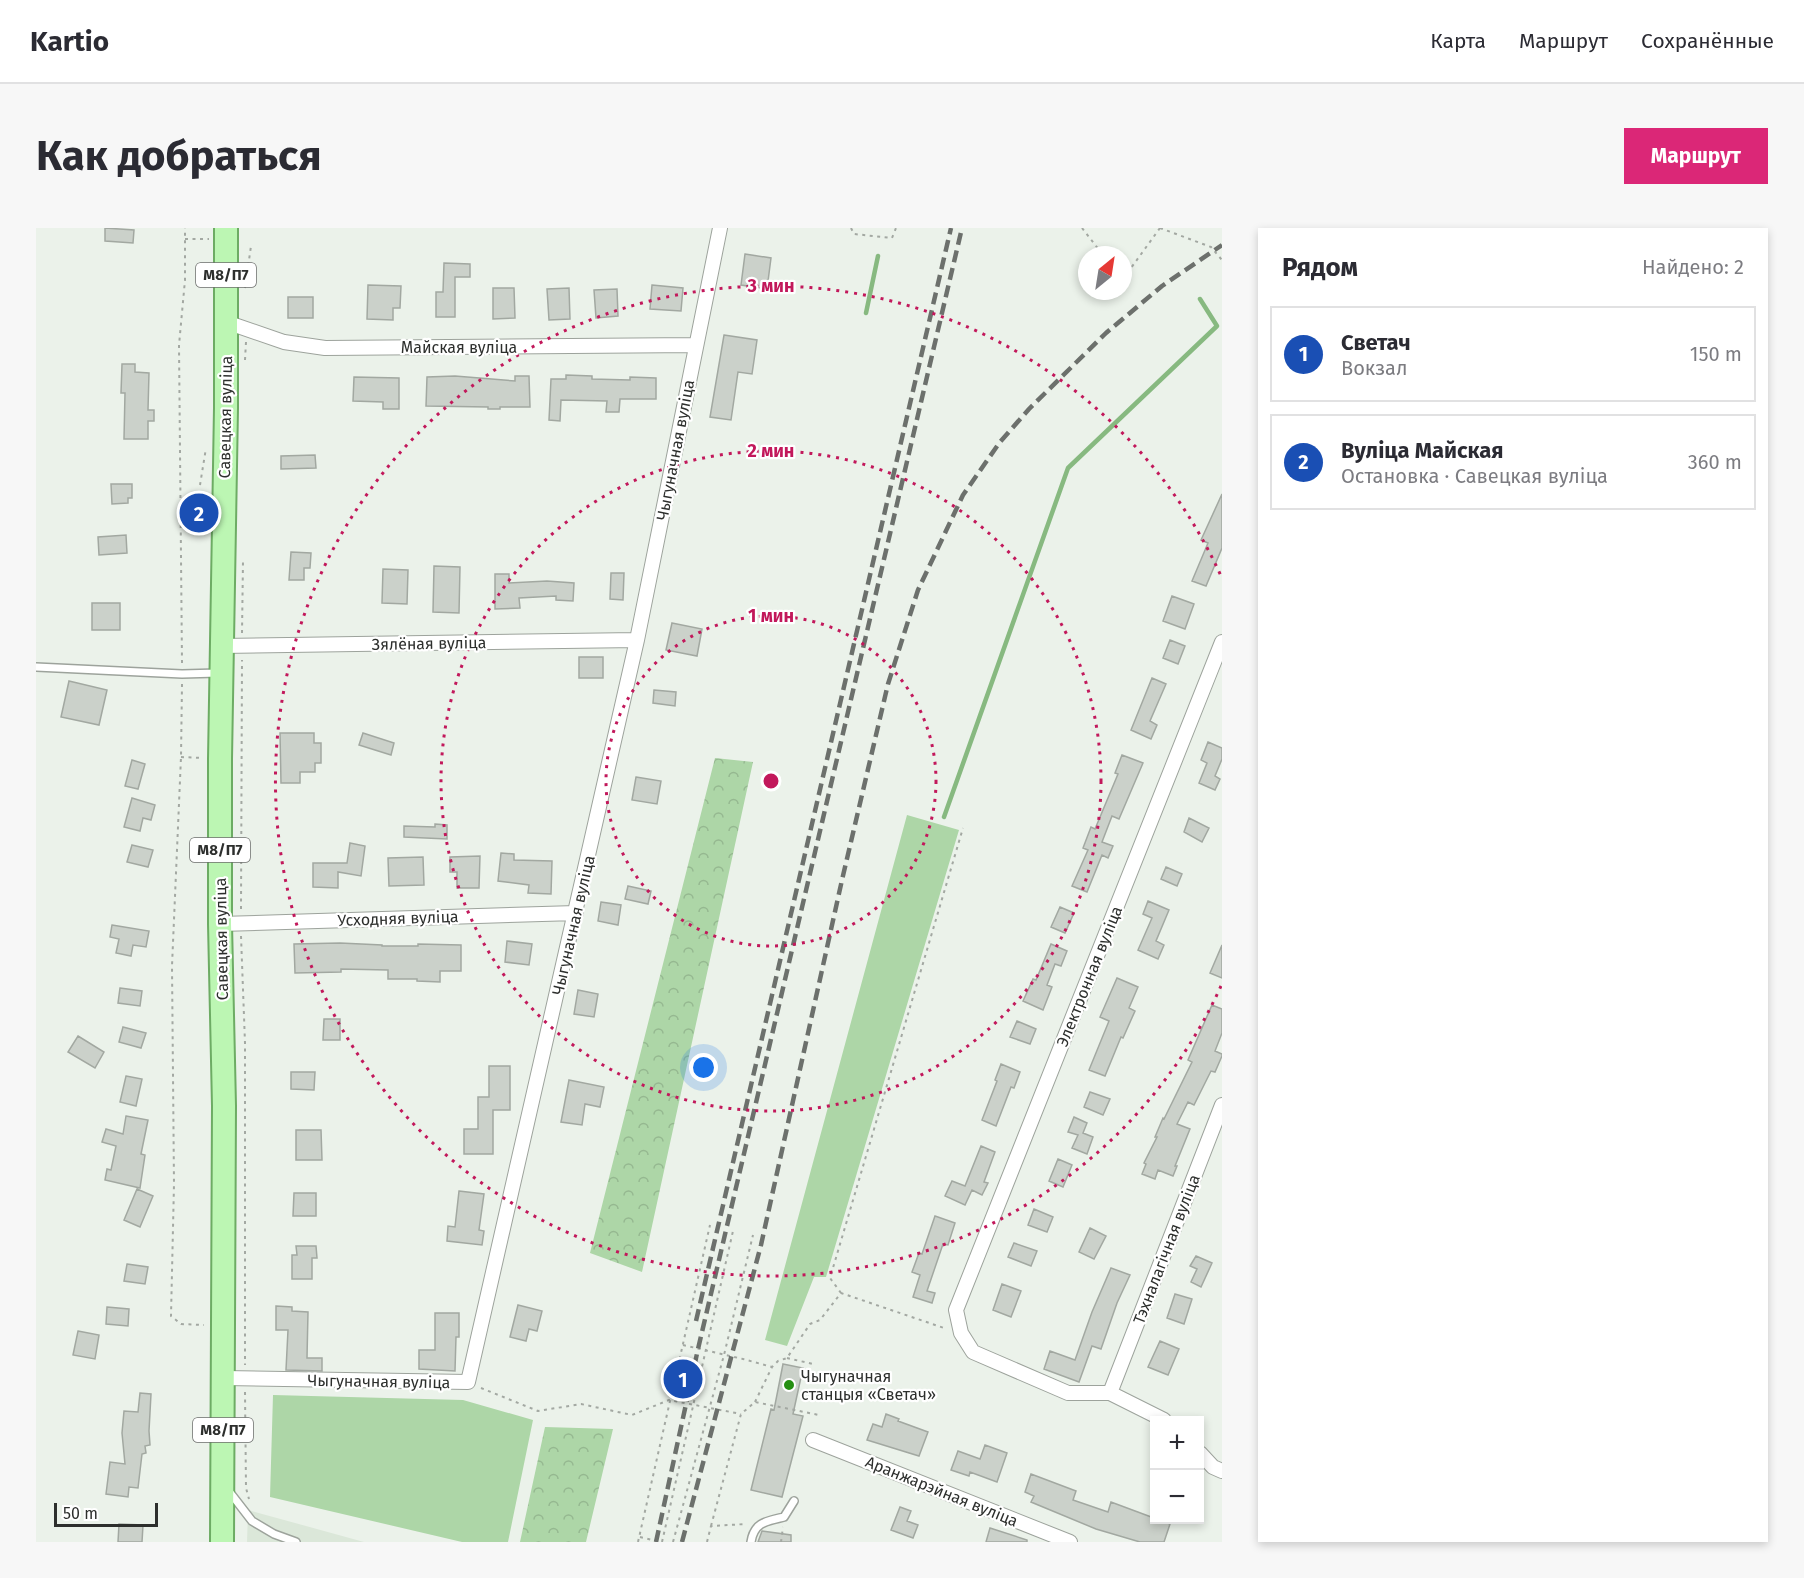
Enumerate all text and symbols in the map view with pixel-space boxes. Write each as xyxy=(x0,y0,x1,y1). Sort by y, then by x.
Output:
text: Kartio xyxy=(30,25,109,58)
text: Карта xyxy=(1430,28,1486,54)
text: Маршрут xyxy=(1519,28,1608,54)
text: Сохранённые xyxy=(1641,28,1774,54)
button: Маршрут xyxy=(1624,128,1768,184)
text: Как добраться xyxy=(36,131,322,181)
north arrow xyxy=(1078,246,1132,300)
text: Рядом xyxy=(1282,252,1358,283)
text: Найдено: 2 xyxy=(1642,255,1744,279)
road number: М8/П7 xyxy=(196,263,256,287)
text: 3 мин xyxy=(747,275,794,297)
text: Светач xyxy=(1341,329,1411,356)
street label: Майская вуліца xyxy=(401,338,517,357)
text: 1 xyxy=(1299,342,1308,366)
text: 150 m xyxy=(1690,342,1742,366)
street label: Савецкая вуліца xyxy=(215,356,236,479)
text: Вокзал xyxy=(1341,356,1407,380)
street label: Чыгуначная вуліца xyxy=(653,378,698,522)
text: Вуліца Майская xyxy=(1341,437,1504,464)
text: 2 мин xyxy=(748,440,794,462)
text: 2 xyxy=(1298,450,1309,474)
text: 360 m xyxy=(1688,450,1742,474)
text: Остановка · Савецкая вуліца xyxy=(1341,464,1608,488)
pin: 2 xyxy=(180,490,218,536)
text: 1 мин xyxy=(748,605,794,627)
street label: Зялёная вуліца xyxy=(372,633,486,654)
centre of rings xyxy=(761,771,781,791)
road number: М8/П7 xyxy=(190,838,250,862)
street label: Чыгуначная вуліца xyxy=(548,853,599,997)
street label: Савецкая вуліца xyxy=(211,877,232,1000)
street label: Электронная вуліца xyxy=(1053,903,1126,1049)
street label: Усходняя вуліца xyxy=(337,907,459,930)
your location xyxy=(689,1053,718,1082)
street label: Тэхналагічная вуліца xyxy=(1129,1172,1204,1327)
pin: 1 xyxy=(664,1356,702,1402)
place label: Чыгуначная станцыя «Светач» xyxy=(801,1367,936,1404)
street label: Чыгуначная вуліца xyxy=(307,1371,451,1392)
marker: Чыгуначная станцыя «Светач» xyxy=(782,1378,796,1392)
map controls xyxy=(1150,1416,1204,1524)
button: + xyxy=(1150,1416,1204,1470)
road number: М8/П7 xyxy=(193,1418,253,1442)
street label: Аранжарэйная вуліца xyxy=(863,1452,1021,1531)
button: − xyxy=(1150,1470,1204,1524)
scale bar xyxy=(54,1500,158,1528)
text: 50 m xyxy=(63,1504,98,1523)

